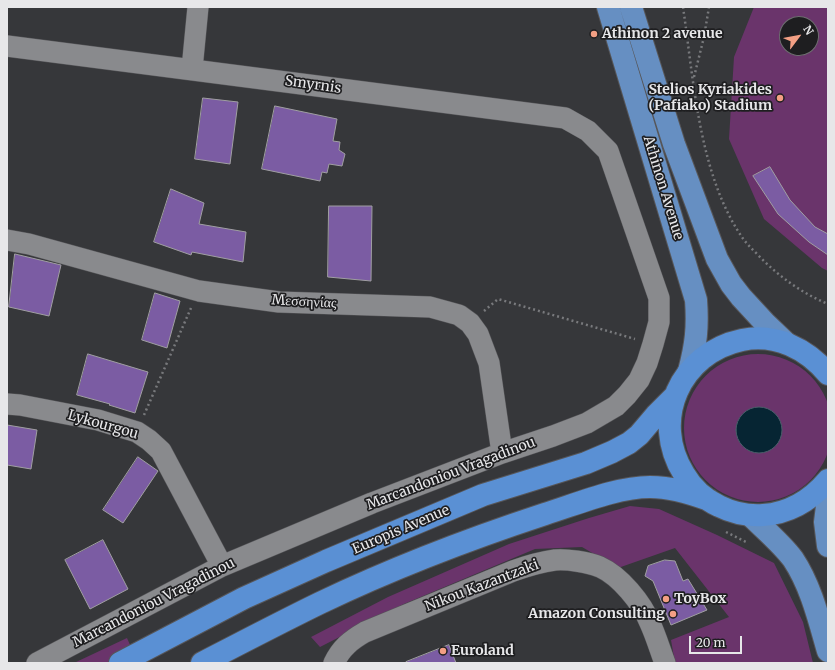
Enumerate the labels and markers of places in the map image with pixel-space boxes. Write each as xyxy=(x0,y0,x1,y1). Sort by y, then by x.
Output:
place label: Athinon 2 avenue xyxy=(602,26,723,42)
marker: Athinon 2 avenue xyxy=(589,29,599,39)
place label: Stelios Kyriakides (Pafiako) Stadium xyxy=(648,82,772,114)
marker: Stelios Kyriakides (Pafiako) Stadium xyxy=(775,93,785,103)
place label: ToyBox xyxy=(674,591,727,607)
marker: ToyBox xyxy=(661,594,671,604)
place label: Amazon Consulting xyxy=(528,606,665,622)
marker: Amazon Consulting xyxy=(668,609,678,619)
place label: Euroland xyxy=(451,643,514,659)
marker: Euroland xyxy=(438,646,448,656)

